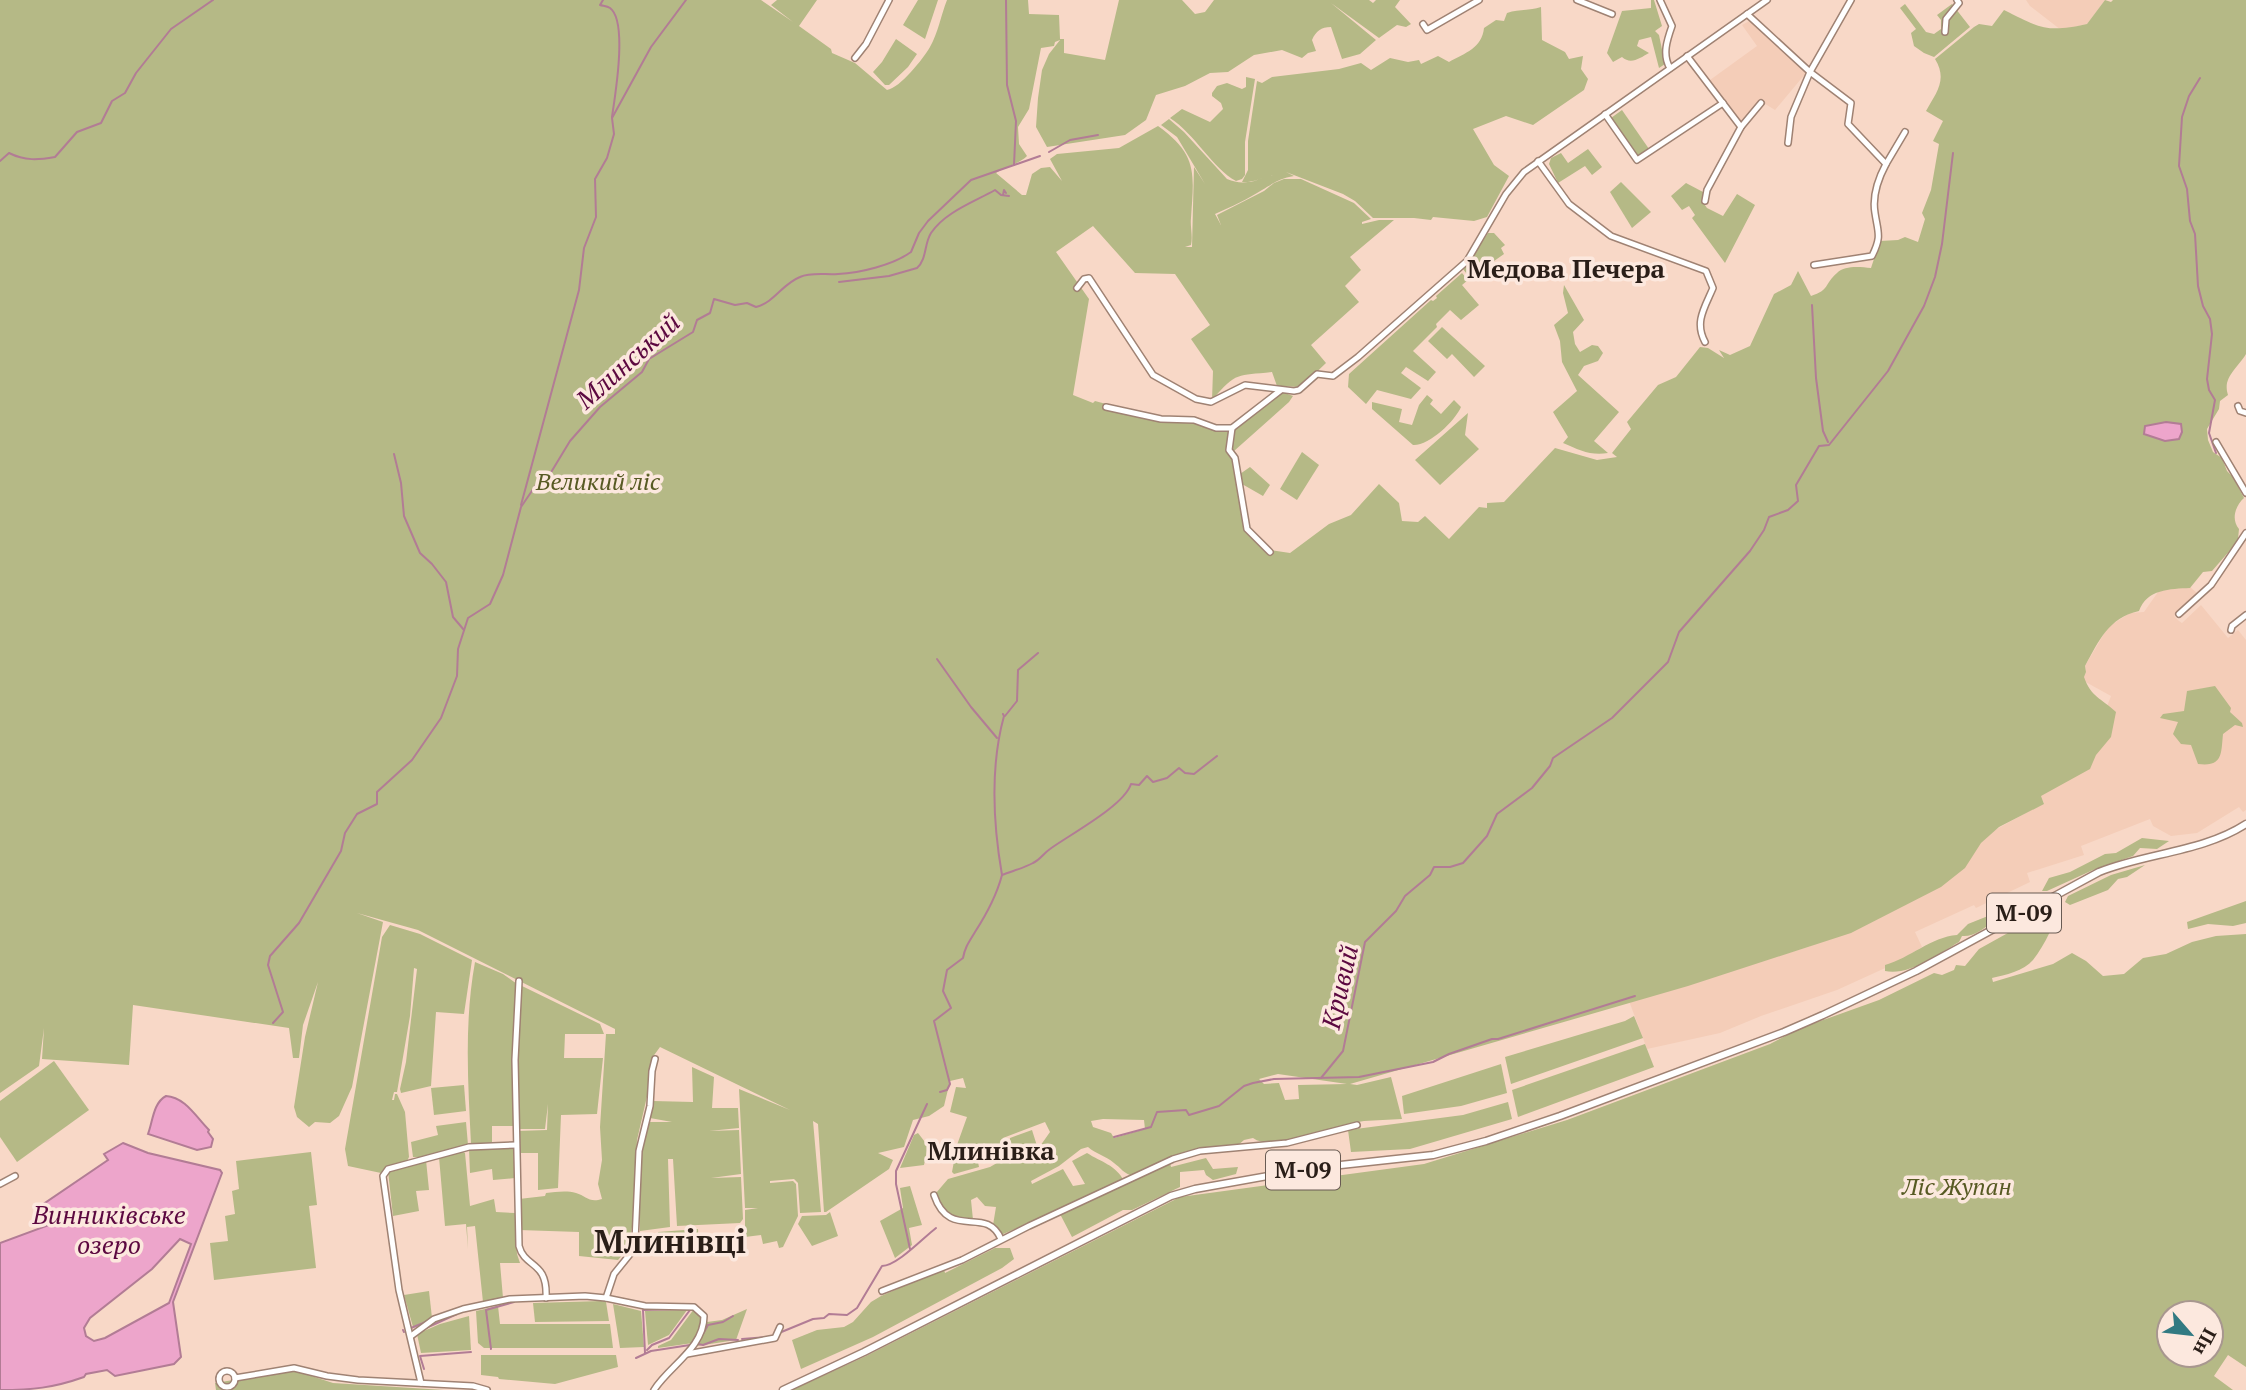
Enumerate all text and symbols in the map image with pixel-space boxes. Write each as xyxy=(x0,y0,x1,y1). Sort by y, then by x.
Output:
district label: Медова Печера xyxy=(1467,251,1666,285)
water label: Млинський xyxy=(568,305,686,416)
park label: Великий ліс xyxy=(535,465,661,497)
road number: М-09 xyxy=(1987,893,2061,932)
water label: Кривий xyxy=(1313,941,1365,1033)
district label: Млинівка xyxy=(927,1133,1055,1167)
road number: М-09 xyxy=(1266,1150,1340,1190)
park label: Ліс Жупан xyxy=(1901,1170,2012,1202)
water label: Винниківське озеро xyxy=(31,1197,186,1261)
district label: Млинівці xyxy=(594,1220,746,1262)
north arrow xyxy=(2155,1299,2225,1369)
text: Пн xyxy=(2188,1324,2223,1360)

